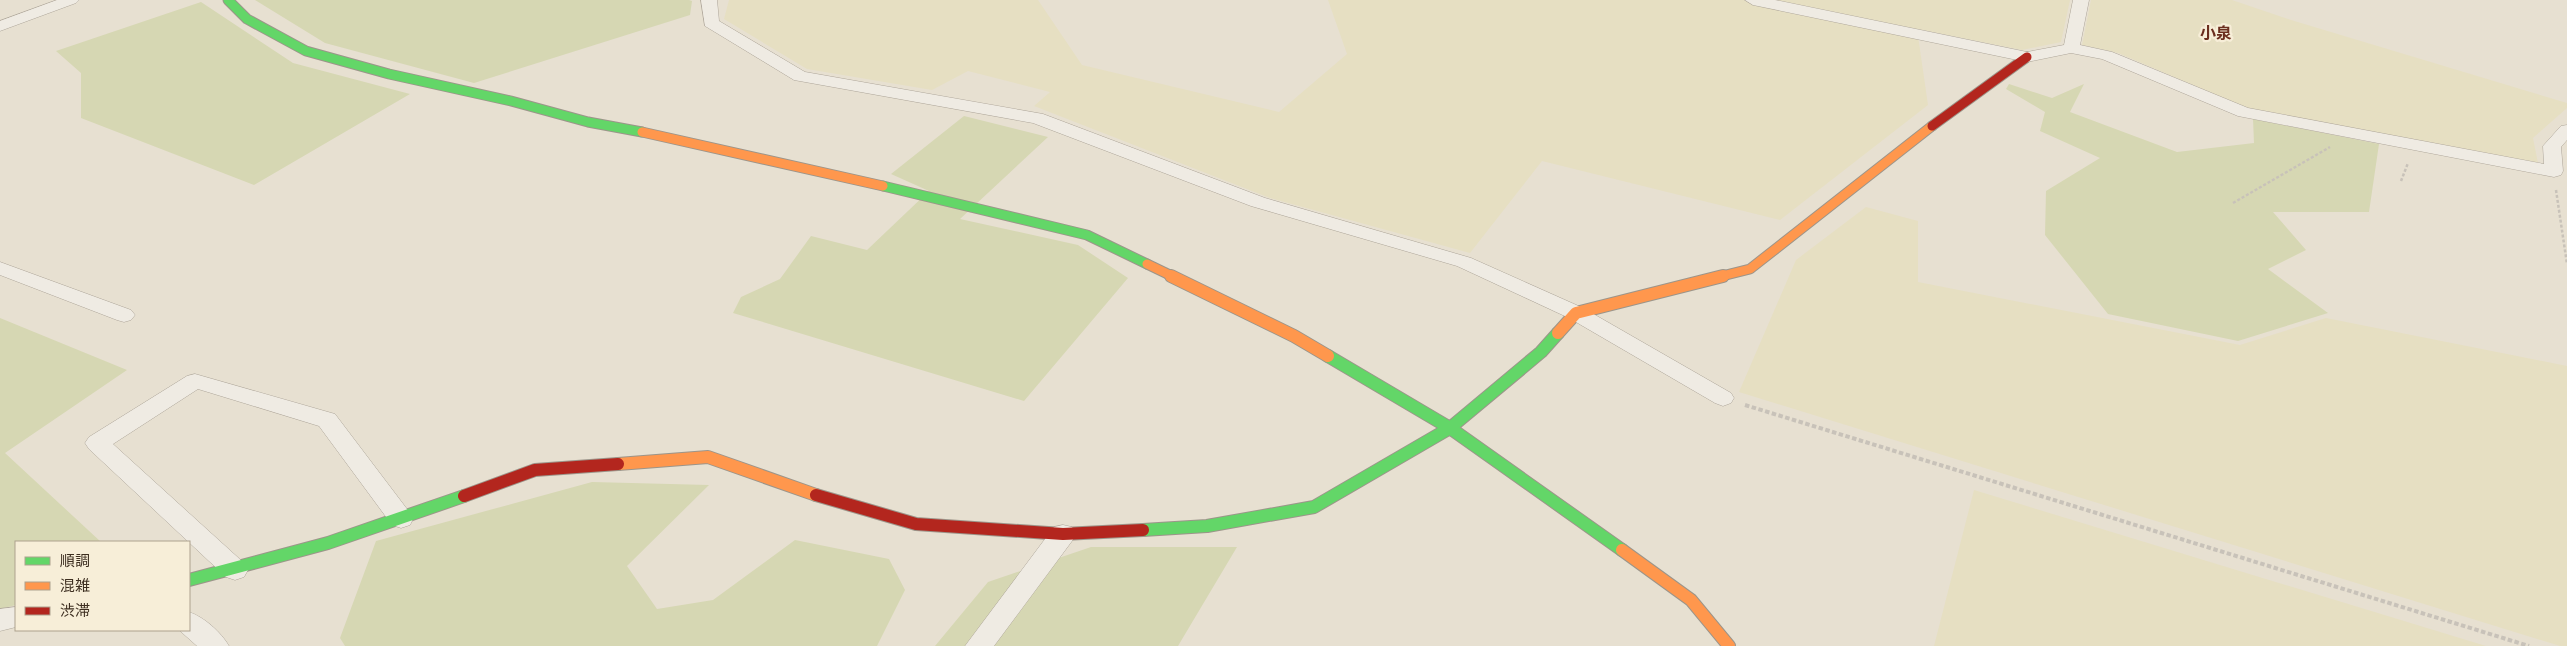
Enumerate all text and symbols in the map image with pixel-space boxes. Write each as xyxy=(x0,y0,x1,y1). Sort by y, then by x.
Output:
district label: 小泉 xyxy=(2200,23,2232,43)
legend xyxy=(15,541,190,631)
text: 順調 xyxy=(60,551,90,570)
text: 混雑 xyxy=(60,576,90,595)
text: 渋滞 xyxy=(60,601,90,620)

